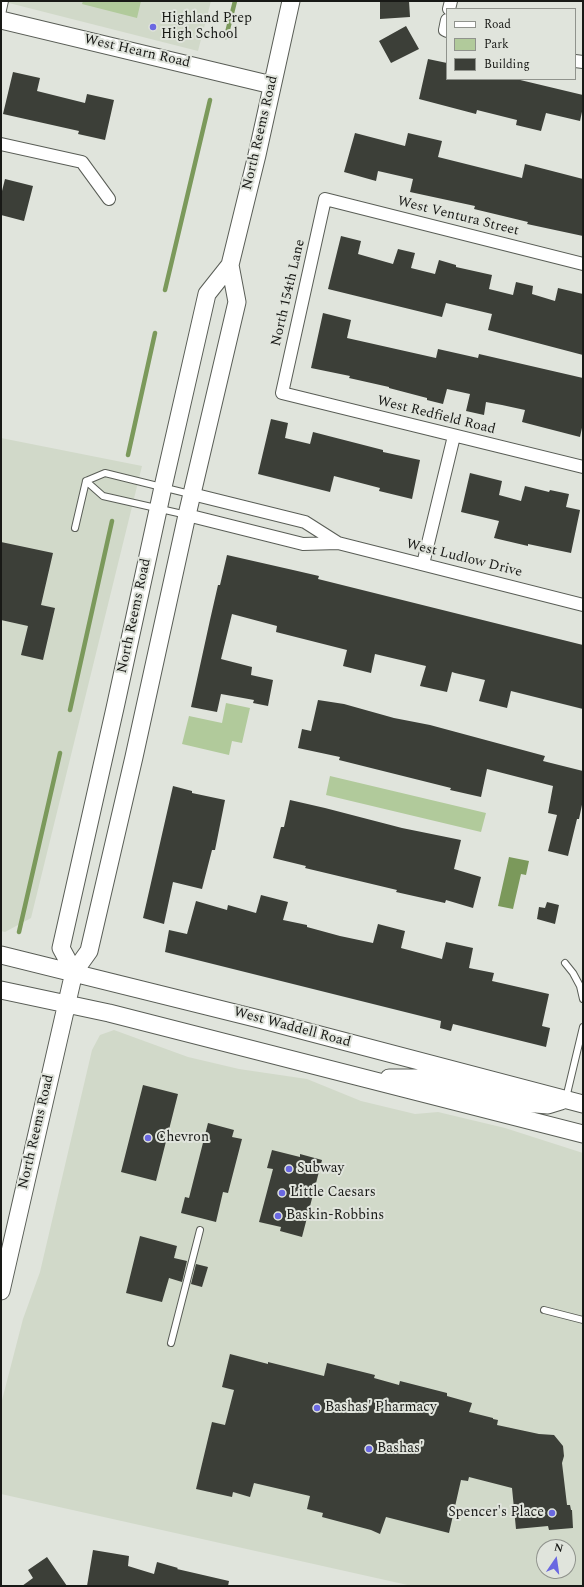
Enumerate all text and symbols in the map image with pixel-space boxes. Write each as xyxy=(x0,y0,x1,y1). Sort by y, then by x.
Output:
legend xyxy=(446,8,576,80)
place label: Highland Prep High School xyxy=(161,11,252,44)
text: Road xyxy=(484,15,511,34)
marker: Highland Prep High School xyxy=(148,22,158,32)
street label: West Hearn Road xyxy=(82,32,192,72)
text: Park xyxy=(484,35,509,54)
text: Building xyxy=(484,55,530,74)
street label: North Reems Road xyxy=(240,74,282,192)
street label: West Ventura Street xyxy=(395,194,521,240)
street label: North 154th Lane xyxy=(269,238,309,348)
street label: West Redfield Road xyxy=(375,393,497,439)
street label: West Ludlow Drive xyxy=(404,536,524,582)
street label: North Reems Road xyxy=(115,557,155,675)
street label: West Waddell Road xyxy=(232,1004,352,1052)
street label: North Reems Road xyxy=(16,1073,58,1191)
place label: Chevron xyxy=(156,1130,209,1146)
marker: Chevron xyxy=(143,1133,153,1143)
place label: Subway xyxy=(297,1161,344,1177)
marker: Subway xyxy=(284,1164,294,1174)
place label: Little Caesars xyxy=(290,1185,376,1201)
marker: Little Caesars xyxy=(277,1188,287,1198)
place label: Baskin-Robbins xyxy=(286,1208,384,1224)
marker: Baskin-Robbins xyxy=(273,1211,283,1221)
place label: Bashas' Pharmacy xyxy=(325,1400,437,1416)
marker: Bashas' Pharmacy xyxy=(312,1403,322,1413)
place label: Bashas' xyxy=(377,1441,424,1457)
marker: Bashas' xyxy=(364,1444,374,1454)
place label: Spencer's Place xyxy=(448,1505,544,1521)
marker: Spencer's Place xyxy=(547,1508,557,1518)
north arrow xyxy=(536,1539,576,1579)
text: N xyxy=(552,1539,565,1557)

